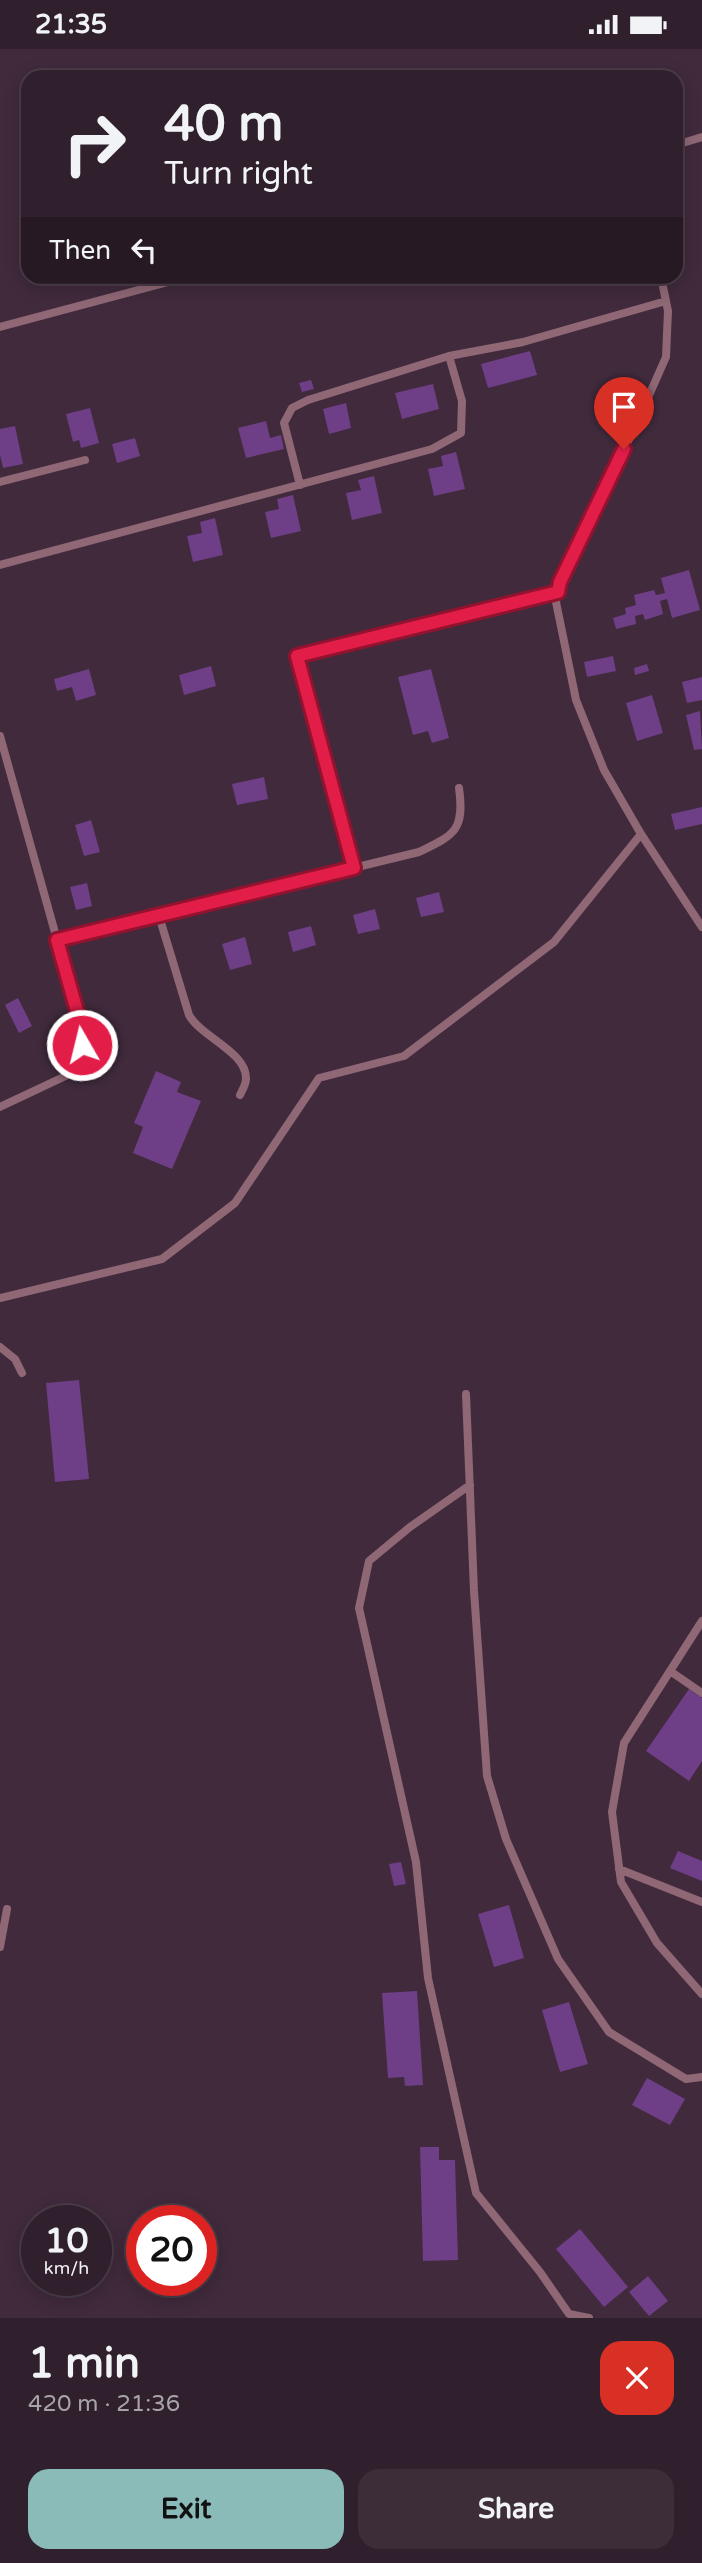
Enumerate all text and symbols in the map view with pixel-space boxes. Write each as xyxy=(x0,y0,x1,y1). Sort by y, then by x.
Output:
text: 21:35 xyxy=(35,9,107,40)
text: 40 m xyxy=(164,95,283,154)
icon: right xyxy=(49,98,140,189)
text: Turn right xyxy=(164,155,313,193)
icon: left xyxy=(125,231,163,269)
text: Then xyxy=(49,235,111,266)
pin xyxy=(594,377,654,449)
icon: arrive xyxy=(605,388,643,426)
position arrow xyxy=(45,1008,119,1082)
speed limit sign: 20 xyxy=(126,2205,217,2296)
text: 10 xyxy=(45,2220,88,2262)
text: km/h xyxy=(44,2257,89,2279)
text: 1 min xyxy=(28,2338,140,2389)
button: close xyxy=(600,2341,674,2415)
text: 420 m · 21:36 xyxy=(28,2390,180,2418)
button: Exit xyxy=(28,2469,344,2549)
button: Share xyxy=(358,2469,674,2549)

